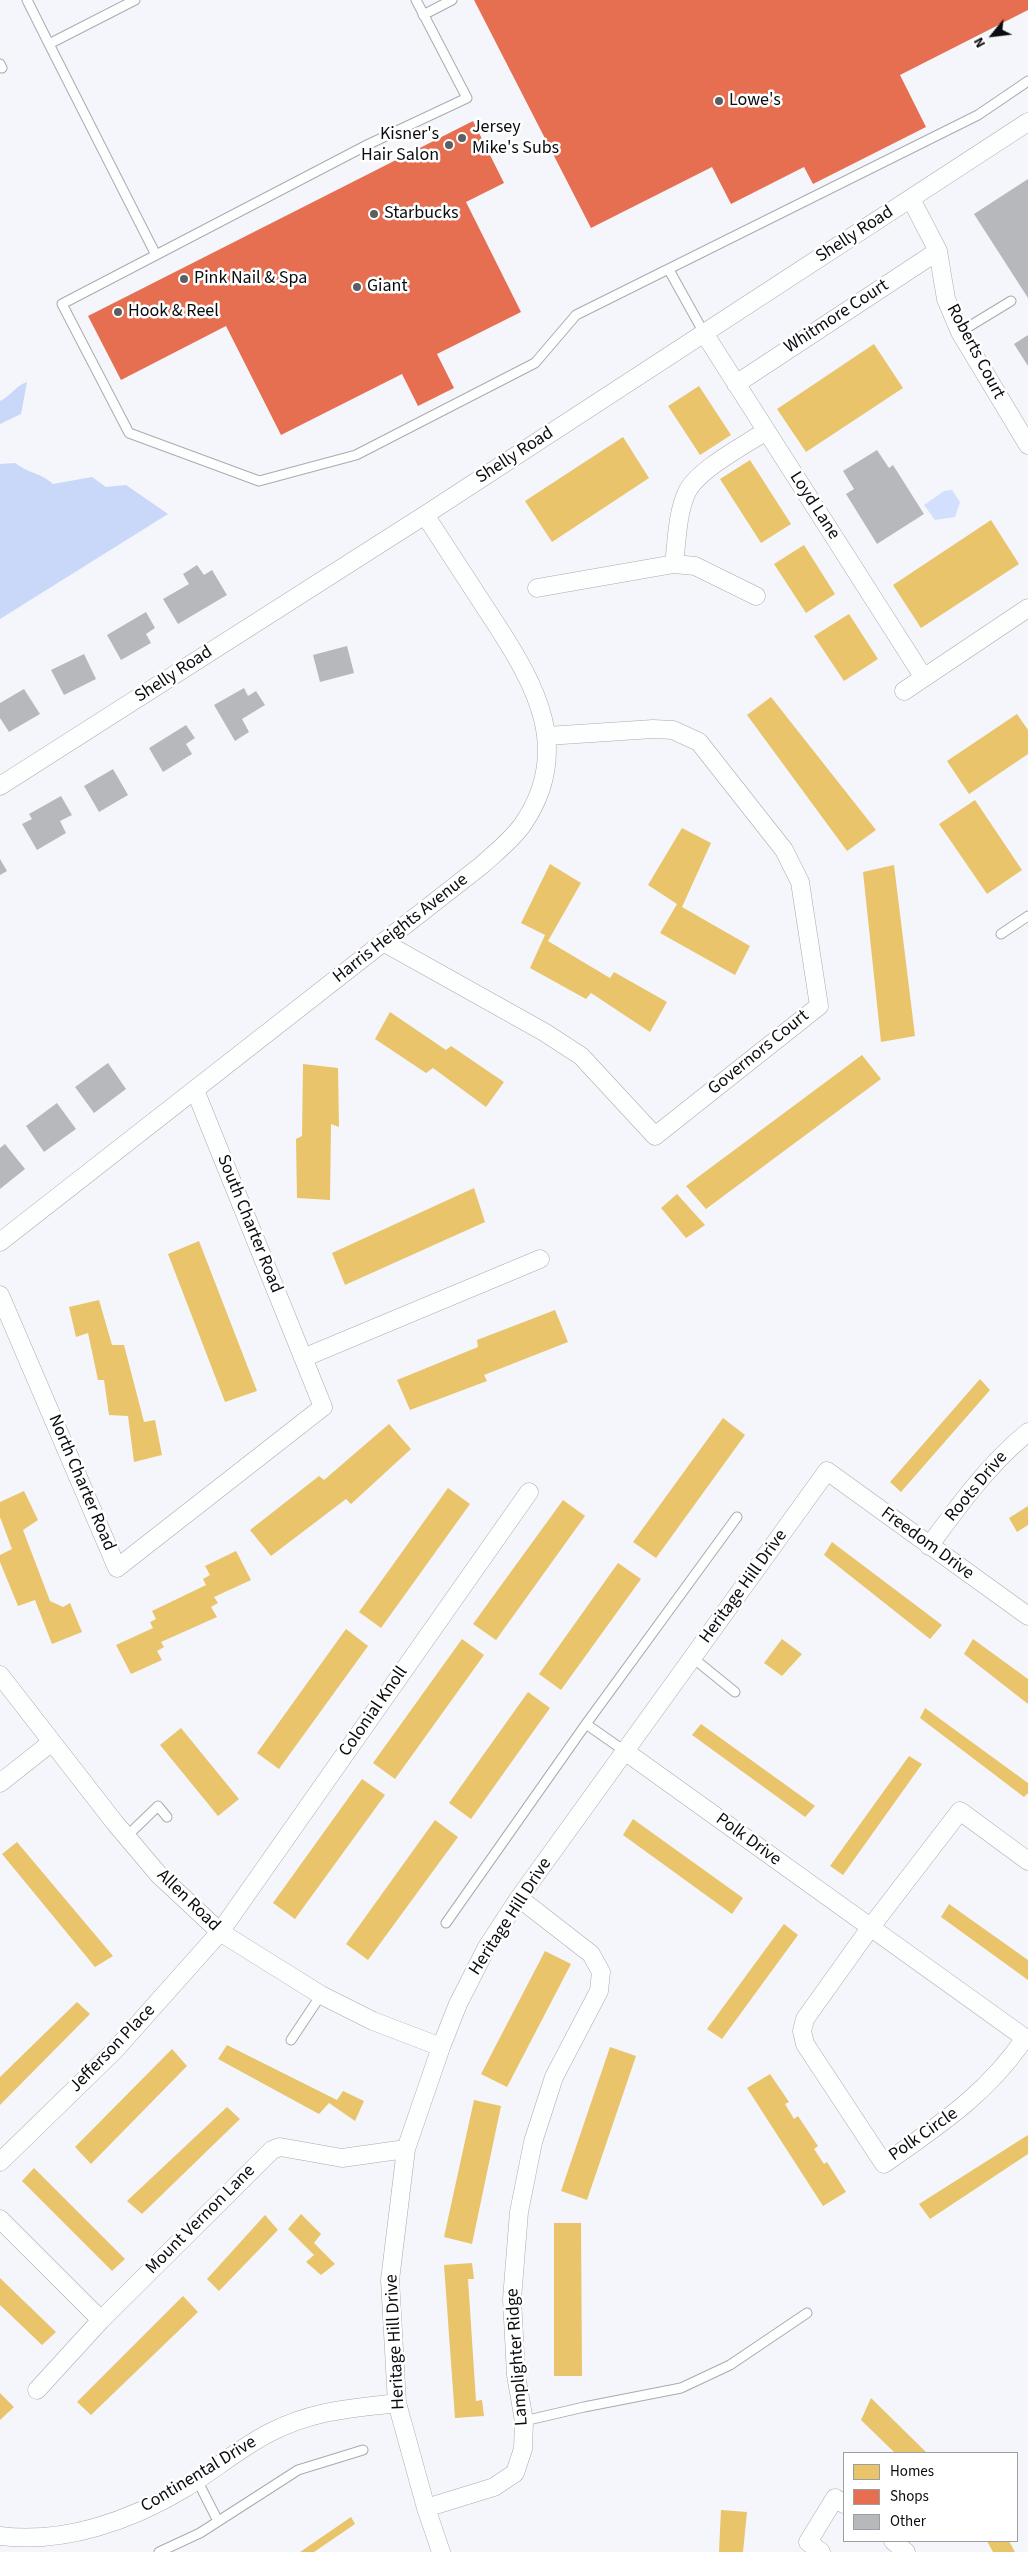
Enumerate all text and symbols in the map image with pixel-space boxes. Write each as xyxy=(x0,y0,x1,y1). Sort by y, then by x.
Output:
north arrow xyxy=(968,10,1018,60)
text: N xyxy=(969,33,991,51)
place label: Lowe's xyxy=(729,90,781,112)
marker: Lowe's xyxy=(713,95,725,107)
place label: Jersey Mike's Subs xyxy=(472,117,559,160)
place label: Kisner's Hair Salon xyxy=(361,124,439,166)
marker: Jersey Mike's Subs xyxy=(456,132,468,144)
marker: Kisner's Hair Salon xyxy=(443,139,455,151)
street label: Shelly Road xyxy=(812,202,898,268)
place label: Starbucks xyxy=(384,203,459,225)
marker: Starbucks xyxy=(368,208,380,220)
place label: Pink Nail & Spa xyxy=(194,268,307,290)
marker: Pink Nail & Spa xyxy=(178,273,190,285)
street label: Whitmore Court xyxy=(781,275,893,359)
place label: Giant xyxy=(367,276,408,298)
marker: Giant xyxy=(351,281,363,293)
place label: Hook & Reel xyxy=(128,301,219,323)
street label: Roberts Court xyxy=(941,301,1009,403)
marker: Hook & Reel xyxy=(112,306,124,318)
street label: Shelly Road xyxy=(472,423,558,489)
street label: Loyd Lane xyxy=(784,468,844,544)
street label: Shelly Road xyxy=(131,642,217,708)
street label: Harris Heights Avenue xyxy=(329,870,473,988)
street label: Governors Court xyxy=(704,1006,814,1100)
street label: South Charter Road xyxy=(211,1152,287,1296)
street label: North Charter Road xyxy=(43,1412,119,1554)
street label: Roots Drive xyxy=(941,1447,1013,1527)
street label: Freedom Drive xyxy=(876,1503,978,1585)
street label: Heritage Hill Drive xyxy=(695,1526,793,1648)
street label: Colonial Knoll xyxy=(335,1663,413,1761)
street label: Polk Drive xyxy=(711,1809,785,1871)
street label: Heritage Hill Drive xyxy=(465,1854,557,1980)
street label: Allen Road xyxy=(152,1865,224,1937)
street label: Jefferson Place xyxy=(66,2000,160,2098)
street label: Polk Circle xyxy=(885,2103,963,2167)
street label: Mount Vernon Lane xyxy=(142,2161,260,2279)
street label: Heritage Hill Drive xyxy=(382,2274,410,2410)
street label: Lamplighter Ridge xyxy=(502,2288,534,2426)
street label: Continental Drive xyxy=(137,2432,261,2518)
legend xyxy=(843,2452,1018,2542)
text: Homes xyxy=(890,2461,934,2482)
text: Shops xyxy=(890,2486,929,2507)
text: Other xyxy=(890,2511,926,2532)

